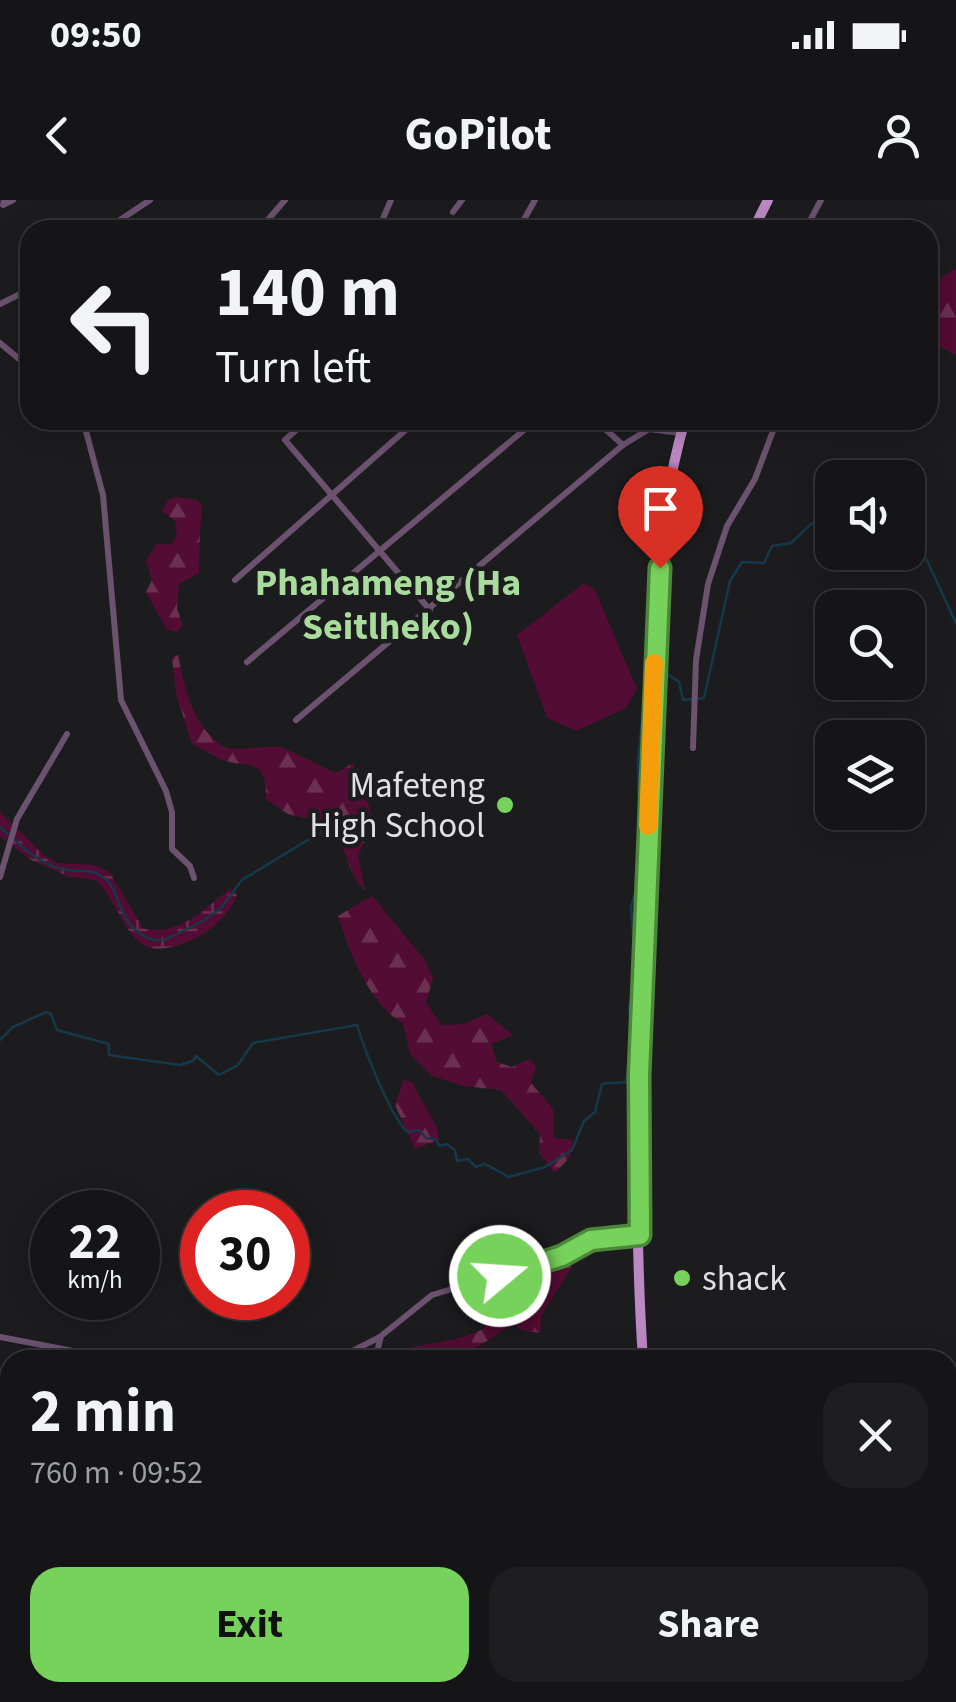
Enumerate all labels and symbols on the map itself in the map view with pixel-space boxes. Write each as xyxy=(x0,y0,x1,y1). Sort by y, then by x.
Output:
pin xyxy=(618,466,703,569)
district label: Phahameng (Ha Seitlheko) xyxy=(255,556,521,654)
place label: Mafeteng High School xyxy=(309,761,485,851)
marker: Mafeteng High School xyxy=(494,794,516,816)
speed limit sign: 30 xyxy=(180,1190,310,1320)
position arrow xyxy=(448,1224,552,1328)
place label: shack xyxy=(702,1254,787,1304)
marker: shack xyxy=(671,1267,693,1289)

